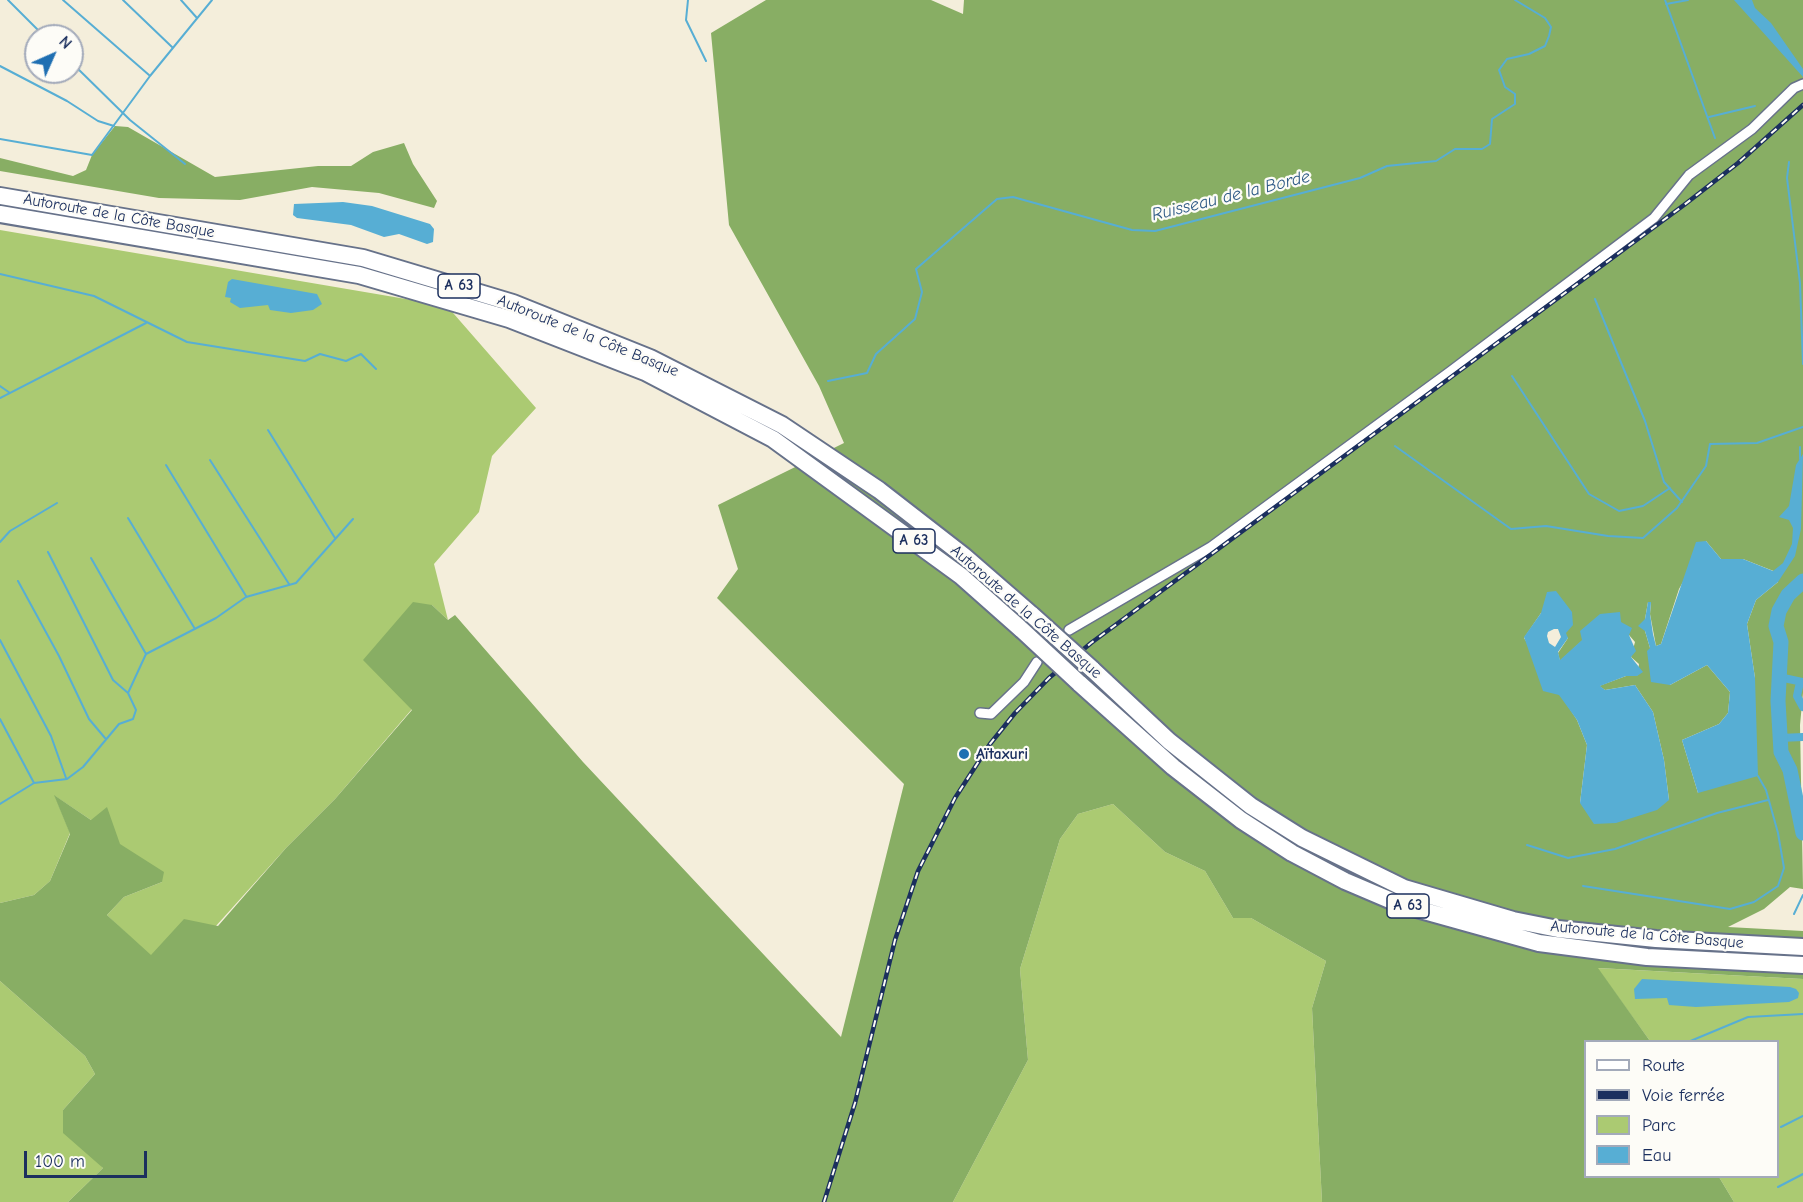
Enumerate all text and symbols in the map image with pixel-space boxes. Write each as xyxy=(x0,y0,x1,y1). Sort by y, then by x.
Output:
north arrow xyxy=(24,24,84,84)
text: N xyxy=(55,33,75,53)
water label: Ruisseau de la Borde xyxy=(1149,166,1313,226)
street label: Autoroute de la Côte Basque xyxy=(22,190,216,242)
road number: A 63 xyxy=(438,274,480,298)
street label: Autoroute de la Côte Basque xyxy=(494,291,682,381)
road number: A 63 xyxy=(893,529,935,553)
street label: Autoroute de la Côte Basque xyxy=(946,541,1106,683)
place label: Aïtaxuri xyxy=(976,744,1028,764)
marker: Aïtaxuri xyxy=(957,747,971,761)
road number: A 63 xyxy=(1387,894,1429,918)
street label: Autoroute de la Côte Basque xyxy=(1550,917,1744,953)
legend xyxy=(1584,1040,1779,1178)
text: Route xyxy=(1642,1055,1685,1076)
text: Voie ferrée xyxy=(1642,1085,1725,1106)
text: Parc xyxy=(1642,1115,1676,1136)
scale bar xyxy=(27,1139,150,1177)
text: Eau xyxy=(1642,1145,1671,1166)
text: 100 m xyxy=(35,1151,85,1172)

